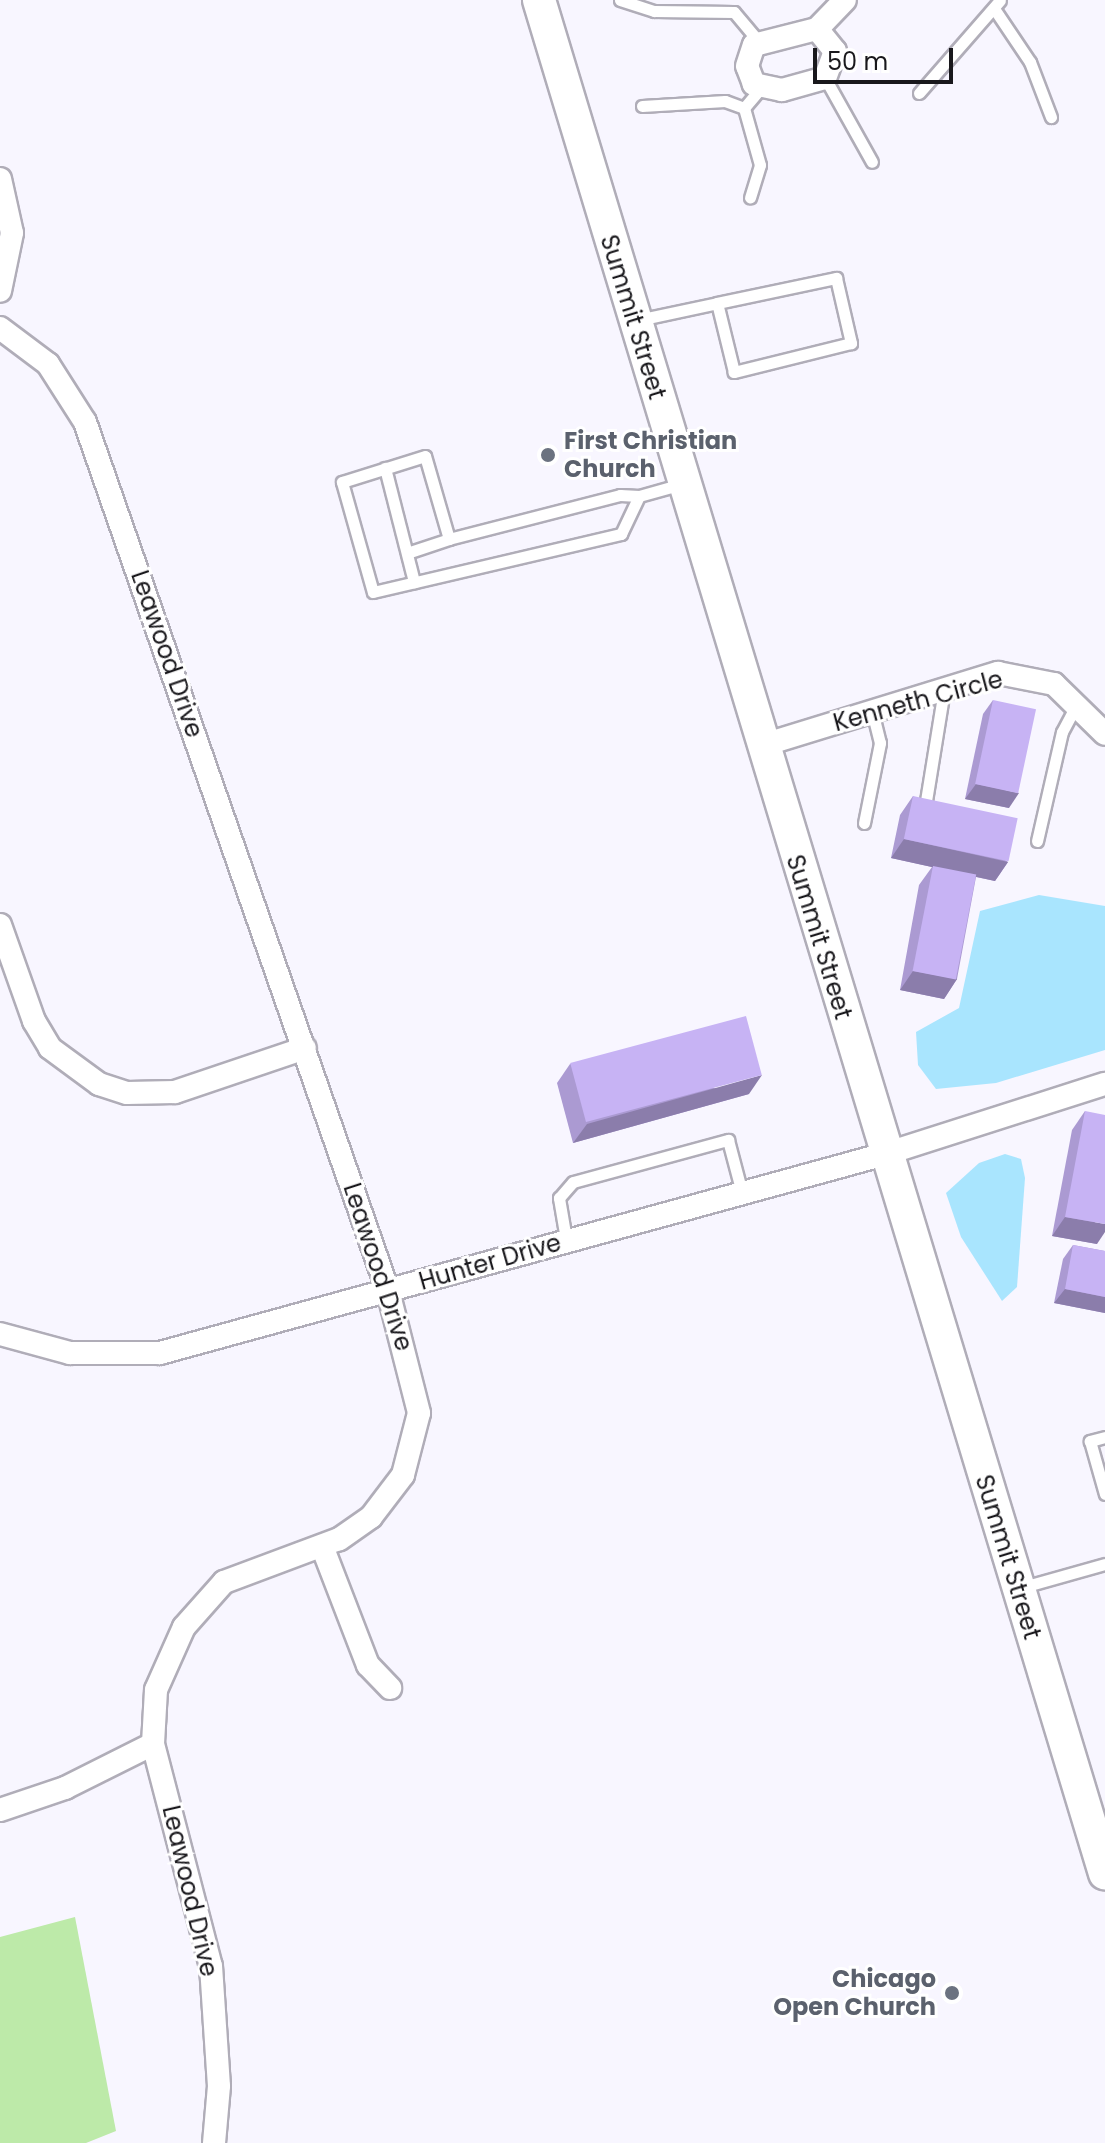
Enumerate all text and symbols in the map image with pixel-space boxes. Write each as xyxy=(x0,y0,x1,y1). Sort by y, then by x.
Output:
scale bar xyxy=(817,32,957,82)
text: 50 m xyxy=(827,45,888,78)
street label: Summit Street xyxy=(594,231,672,403)
place label: First Christian Church xyxy=(564,427,737,483)
marker: First Christian Church xyxy=(539,446,557,464)
street label: Leawood Drive xyxy=(125,567,209,741)
street label: Kenneth Circle xyxy=(830,665,1006,737)
street label: Summit Street xyxy=(780,851,858,1023)
street label: Leawood Drive xyxy=(337,1179,419,1355)
street label: Hunter Drive xyxy=(416,1228,564,1296)
street label: Summit Street xyxy=(969,1471,1047,1643)
street label: Leawood Drive xyxy=(156,1803,224,1979)
place label: Chicago Open Church xyxy=(773,1965,936,2021)
marker: Chicago Open Church xyxy=(943,1984,961,2002)

